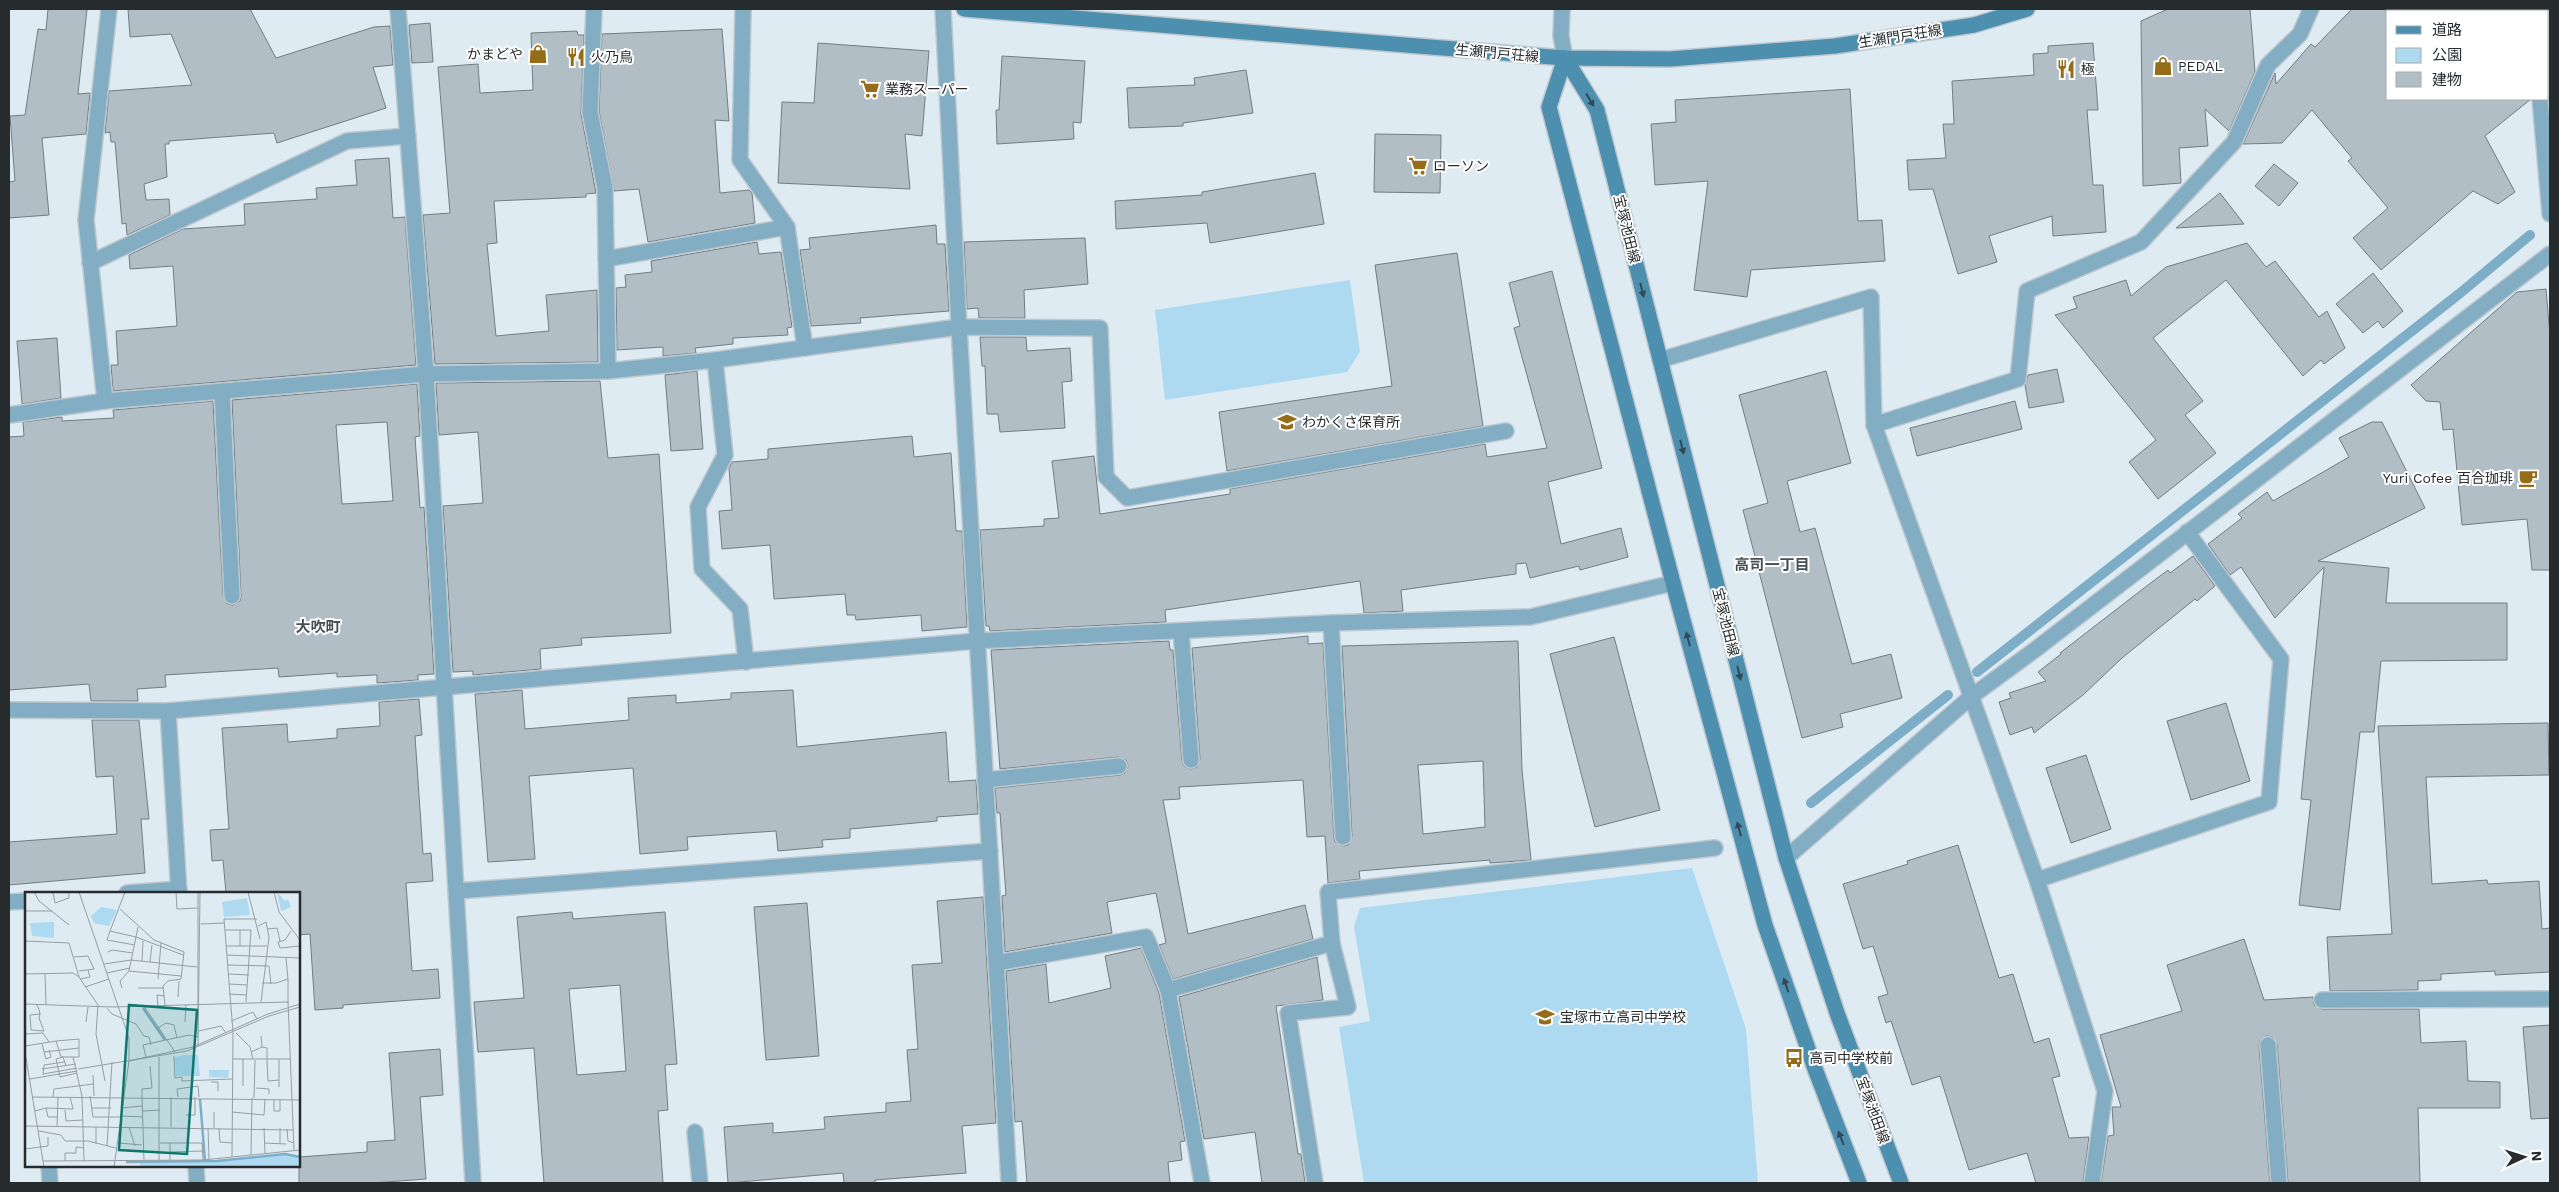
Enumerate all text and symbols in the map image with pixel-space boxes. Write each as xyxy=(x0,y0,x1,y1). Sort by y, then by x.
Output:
legend xyxy=(2386,10,2549,100)
text: 道路 xyxy=(2432,21,2462,39)
street label: 生瀬門戸荘線 xyxy=(1857,22,1943,50)
street label: 生瀬門戸荘線 xyxy=(1454,41,1540,65)
shop icon: かまどや xyxy=(527,43,549,65)
place label: かまどや xyxy=(467,46,523,62)
restaurant icon: 火乃鳥 xyxy=(565,46,587,68)
text: 公園 xyxy=(2432,46,2462,64)
place label: 火乃鳥 xyxy=(591,49,633,65)
shop icon: PEDAL xyxy=(2152,55,2174,77)
restaurant icon: 極 xyxy=(2055,58,2077,80)
place label: PEDAL xyxy=(2178,58,2223,74)
place label: 極 xyxy=(2081,61,2095,77)
text: 建物 xyxy=(2432,71,2462,89)
supermarket icon: 業務スーパー xyxy=(859,78,881,100)
place label: 業務スーパー xyxy=(885,81,969,97)
one-way arrow xyxy=(1586,93,1595,106)
supermarket icon: ローソン xyxy=(1407,155,1429,177)
place label: ローソン xyxy=(1433,158,1489,174)
street label: 宝塚池田線 xyxy=(1611,193,1643,265)
one-way arrow xyxy=(1638,282,1646,297)
school or university icon: わかくさ保育所 xyxy=(1276,411,1298,433)
place label: わかくさ保育所 xyxy=(1302,414,1400,430)
one-way arrow xyxy=(1678,440,1686,455)
cafe icon: Yuri Cofee 百合珈琲 xyxy=(2517,467,2539,489)
place label: Yuri Cofee 百合珈琲 xyxy=(2383,470,2513,486)
district label: 高司一丁目 xyxy=(1734,556,1810,574)
street label: 宝塚池田線 xyxy=(1710,586,1742,658)
district label: 大吹町 xyxy=(295,618,341,636)
one-way arrow xyxy=(1684,631,1692,646)
one-way arrow xyxy=(1735,665,1743,680)
one-way arrow xyxy=(1735,822,1743,837)
inset map xyxy=(25,892,300,1167)
one-way arrow xyxy=(1782,977,1790,992)
school or university icon: 宝塚市立高司中学校 xyxy=(1534,1006,1556,1028)
place label: 宝塚市立高司中学校 xyxy=(1560,1009,1686,1025)
bus stop icon: 高司中学校前 xyxy=(1783,1047,1805,1069)
place label: 高司中学校前 xyxy=(1809,1050,1893,1066)
street label: 宝塚池田線 xyxy=(1854,1074,1892,1146)
one-way arrow xyxy=(1837,1130,1845,1145)
north arrow xyxy=(2499,1132,2549,1182)
text: N xyxy=(2529,1150,2545,1162)

